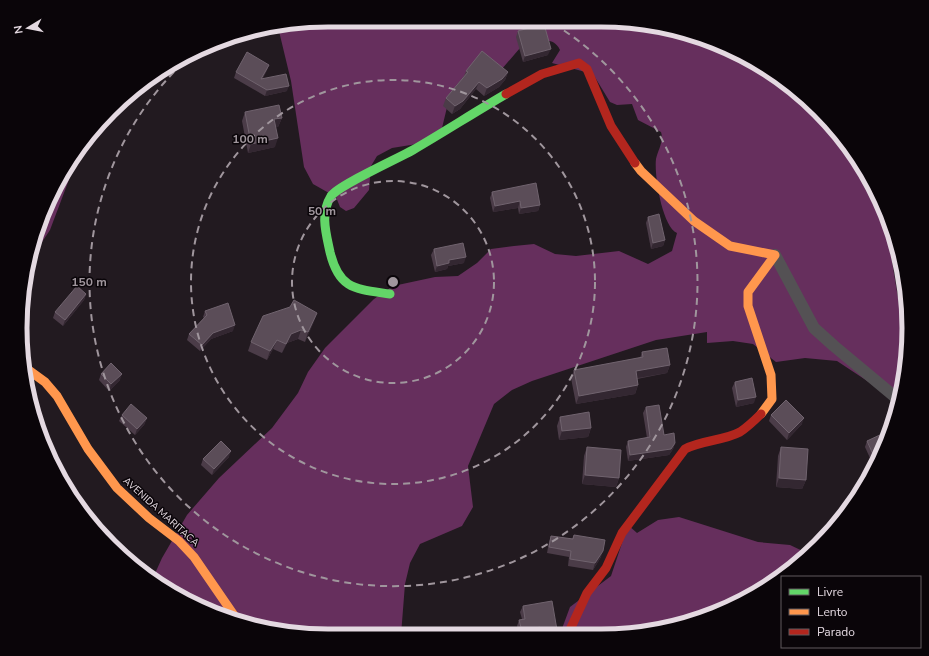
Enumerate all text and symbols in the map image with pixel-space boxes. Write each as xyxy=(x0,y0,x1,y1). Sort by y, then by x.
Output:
north arrow xyxy=(8,8,48,48)
text: N xyxy=(11,24,27,35)
text: 100 m xyxy=(232,131,268,147)
text: 50 m xyxy=(308,203,336,219)
text: 150 m xyxy=(71,274,107,290)
centre of rings xyxy=(386,275,400,289)
street label: AVENIDA MARITACA xyxy=(120,474,203,550)
legend xyxy=(781,576,921,648)
text: Livre xyxy=(817,584,843,600)
text: Lento xyxy=(817,604,848,620)
text: Parado xyxy=(817,624,855,640)

